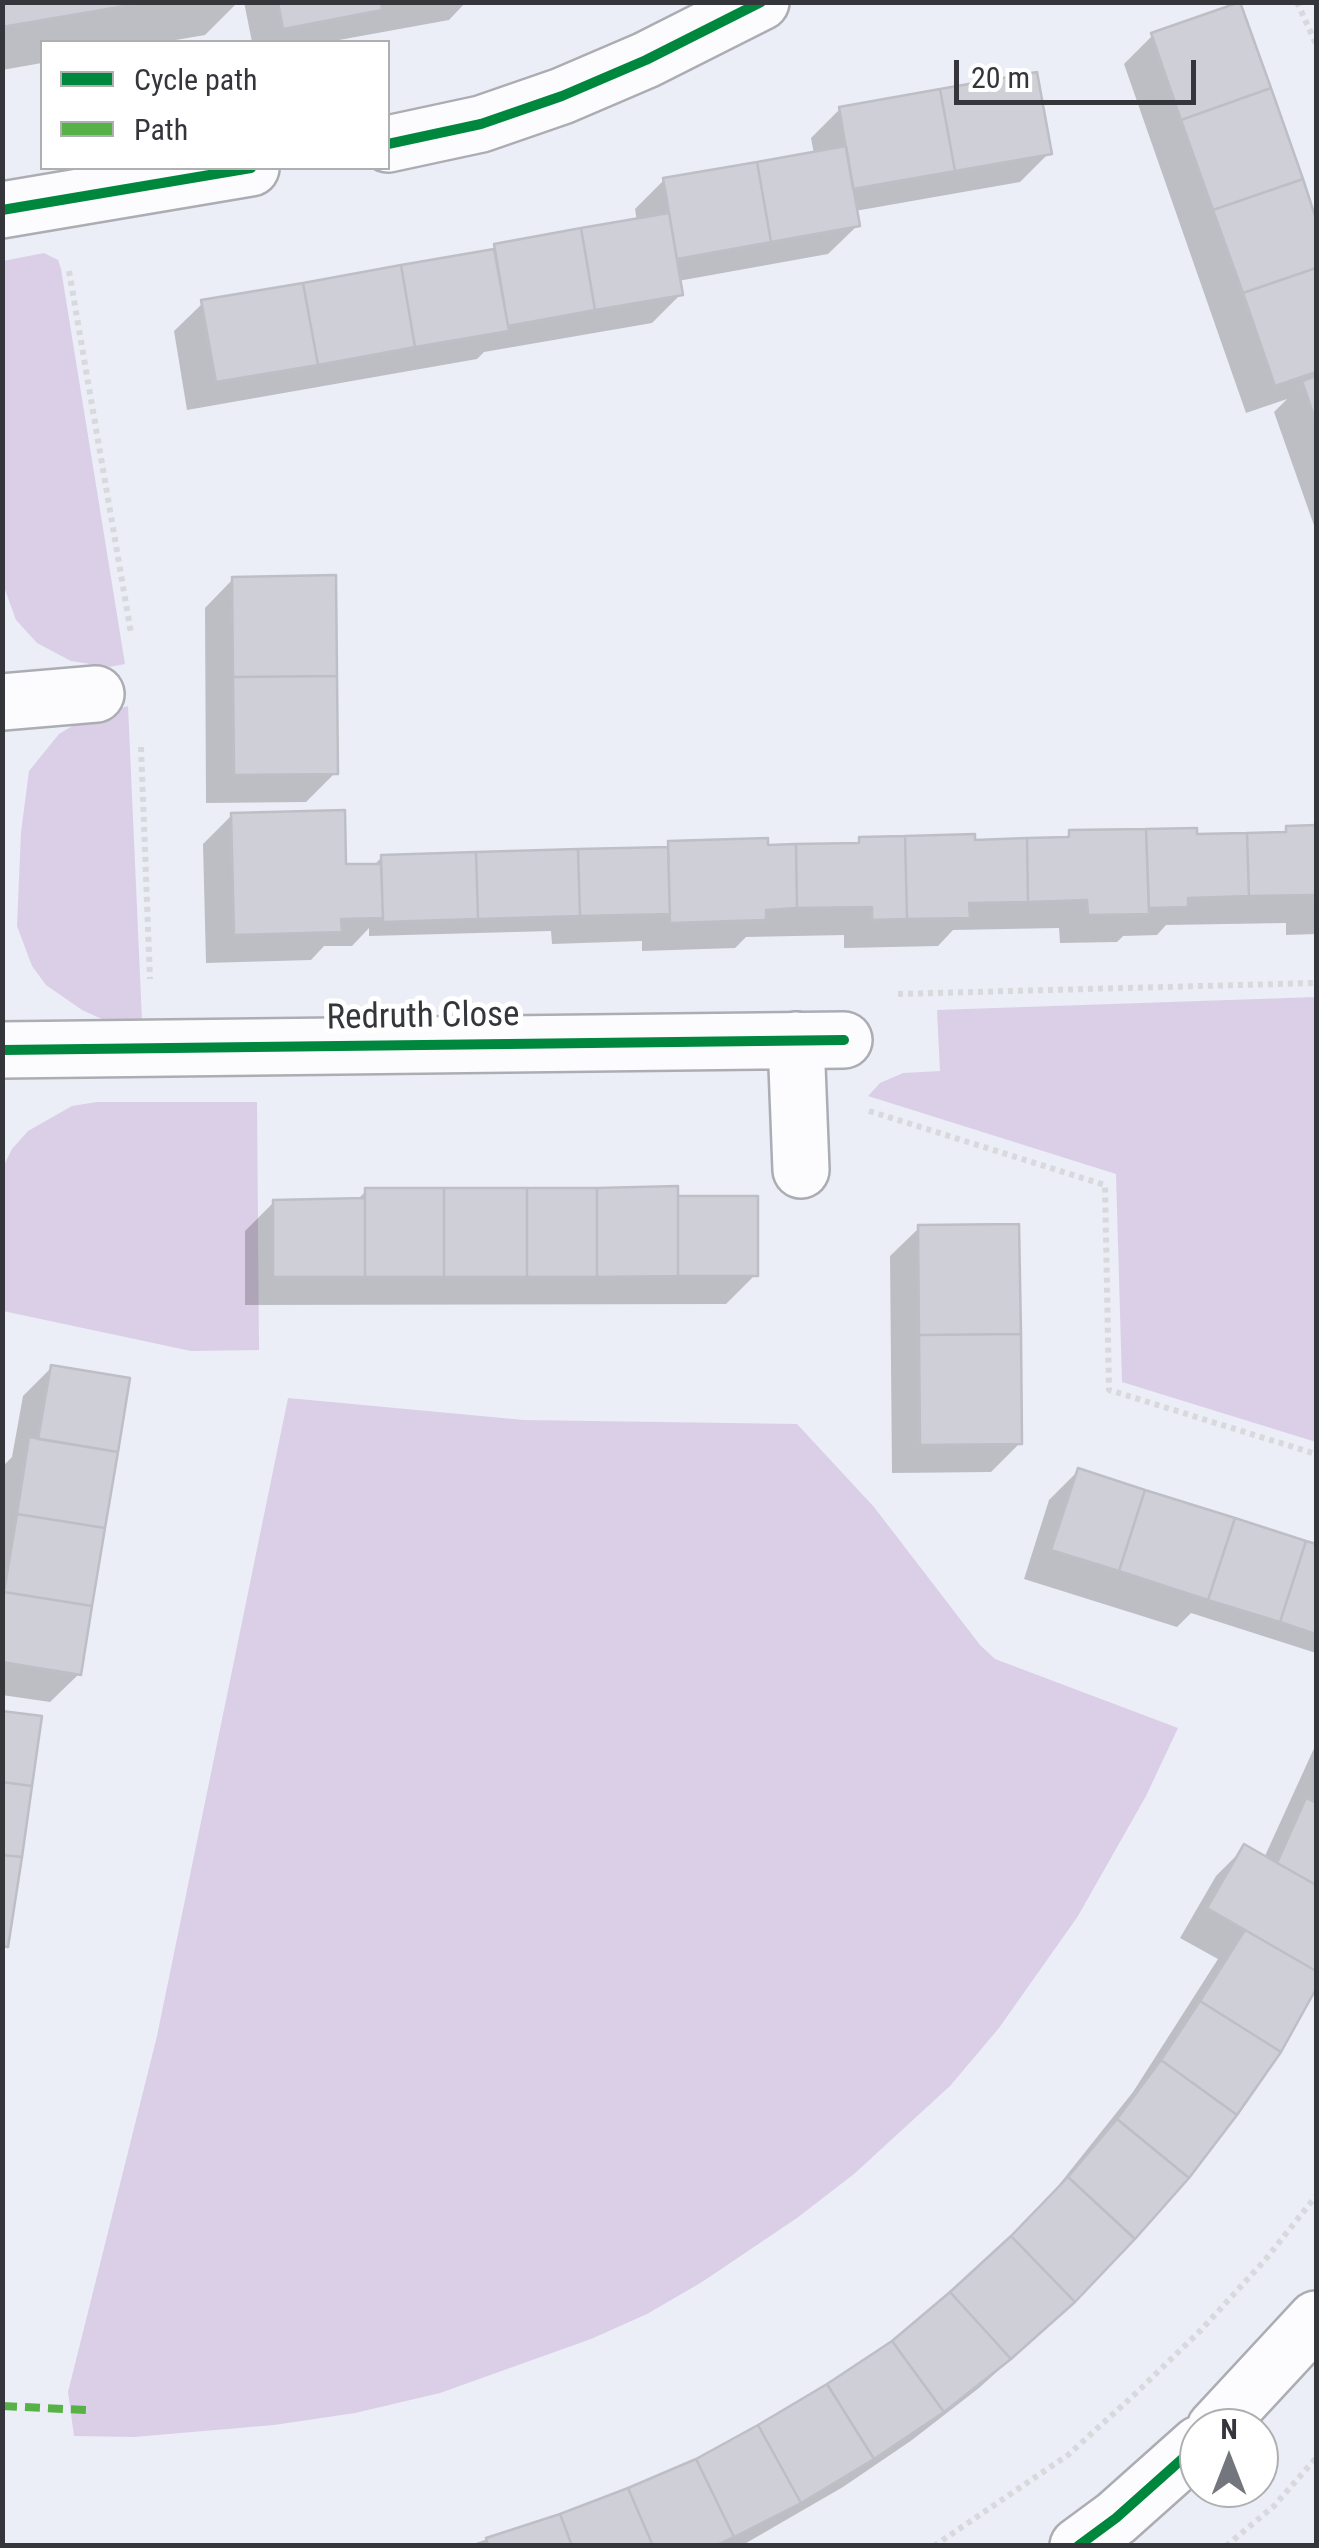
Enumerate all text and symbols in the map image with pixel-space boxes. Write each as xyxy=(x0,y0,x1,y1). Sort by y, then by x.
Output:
legend xyxy=(40,40,390,170)
scale bar xyxy=(959,40,1202,102)
text: 20 m xyxy=(971,60,1030,95)
text: Cycle path xyxy=(134,62,258,97)
text: Path xyxy=(134,112,188,147)
street label: Redruth Close xyxy=(326,995,520,1041)
north arrow xyxy=(1179,2408,1279,2508)
text: N xyxy=(1220,2413,1238,2446)

